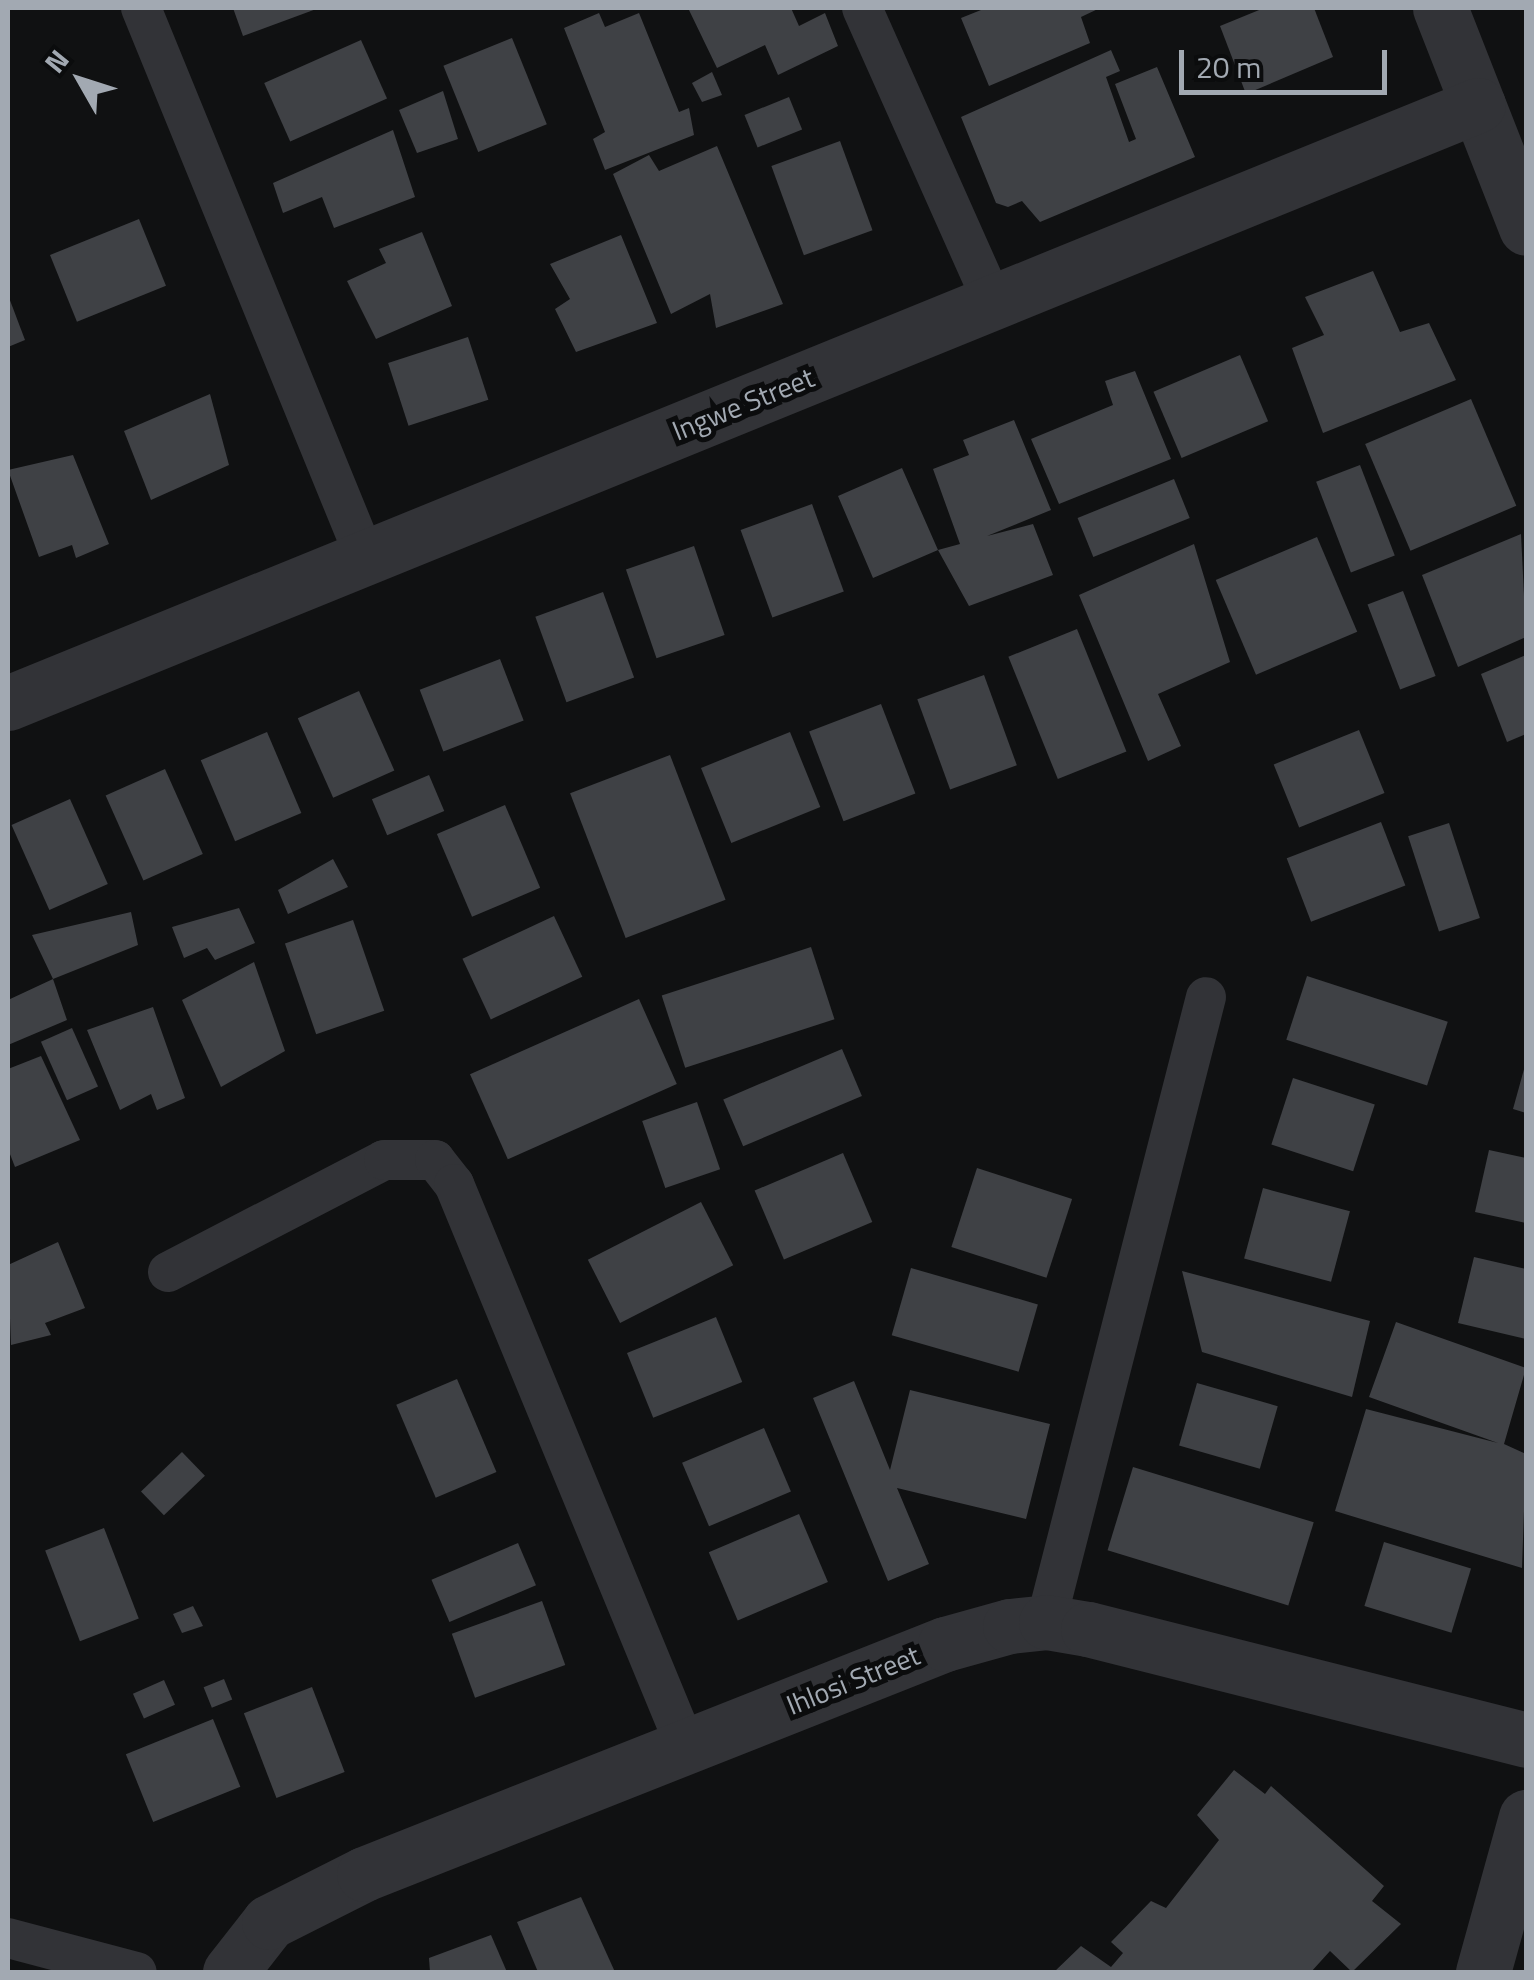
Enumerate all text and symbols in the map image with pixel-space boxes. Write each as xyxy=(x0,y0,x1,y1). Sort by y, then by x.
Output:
north arrow xyxy=(30,30,130,130)
scale bar xyxy=(1184,30,1392,92)
text: N xyxy=(33,40,79,82)
text: 20 m xyxy=(1196,44,1261,90)
street label: Ingwe Street xyxy=(667,360,819,448)
street label: Ihlosi Street xyxy=(781,1638,925,1722)

